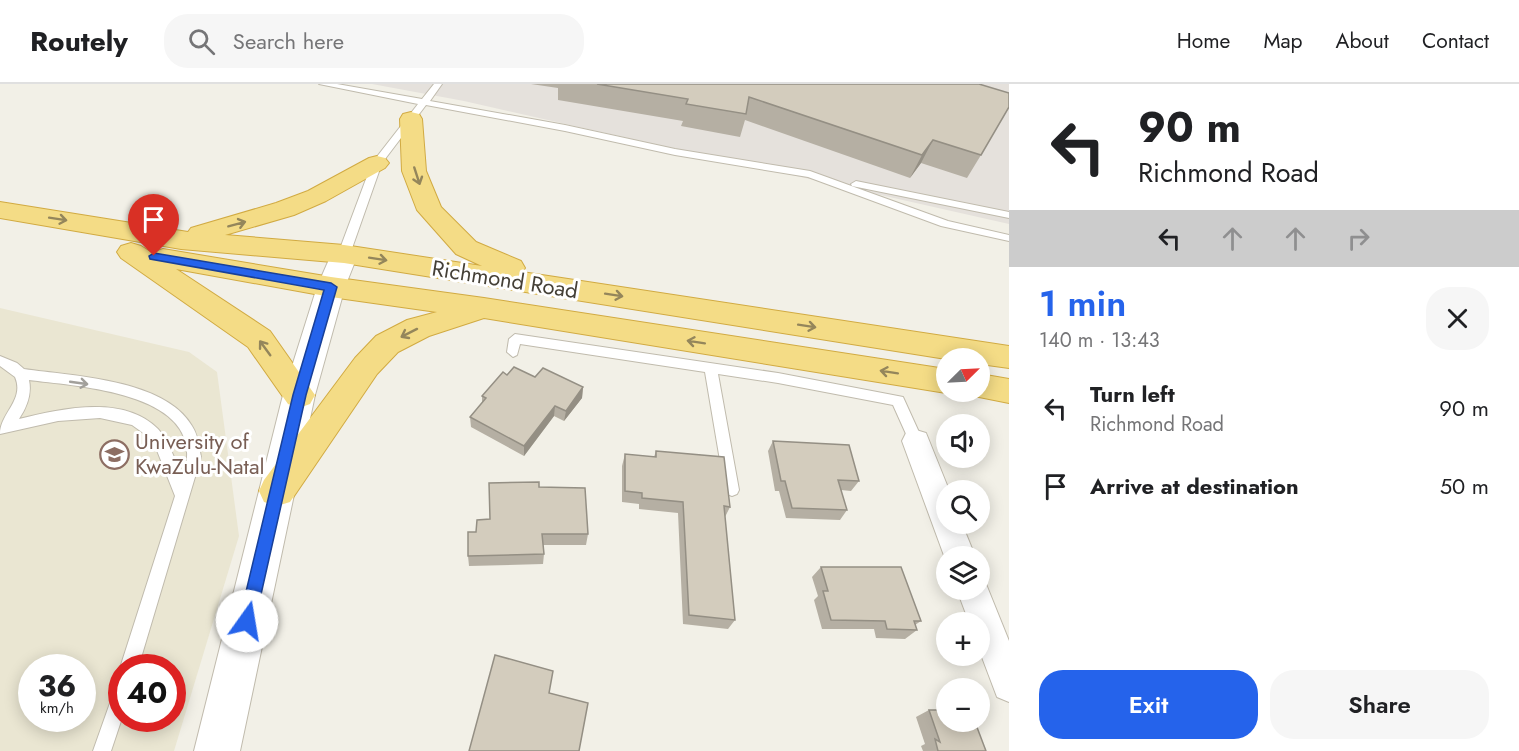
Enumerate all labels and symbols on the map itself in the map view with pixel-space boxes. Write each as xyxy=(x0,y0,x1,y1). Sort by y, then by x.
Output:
one-way arrow xyxy=(412,167,423,185)
pin xyxy=(128,194,179,256)
one-way arrow xyxy=(47,214,67,225)
one-way arrow xyxy=(228,217,247,229)
street label: Richmond Road xyxy=(430,252,580,306)
one-way arrow xyxy=(367,254,387,265)
one-way arrow xyxy=(604,290,624,301)
one-way arrow xyxy=(797,320,816,331)
one-way arrow xyxy=(400,327,418,339)
one-way arrow xyxy=(687,336,706,347)
one-way arrow xyxy=(259,340,271,356)
north arrow xyxy=(936,348,990,402)
one-way arrow xyxy=(879,366,899,377)
one-way arrow xyxy=(68,377,88,388)
place label: University of KwaZulu-Natal xyxy=(135,425,265,482)
school or university icon: University of KwaZulu-Natal xyxy=(98,438,130,470)
position arrow xyxy=(215,589,279,653)
speed limit sign: 40 xyxy=(108,654,186,732)

